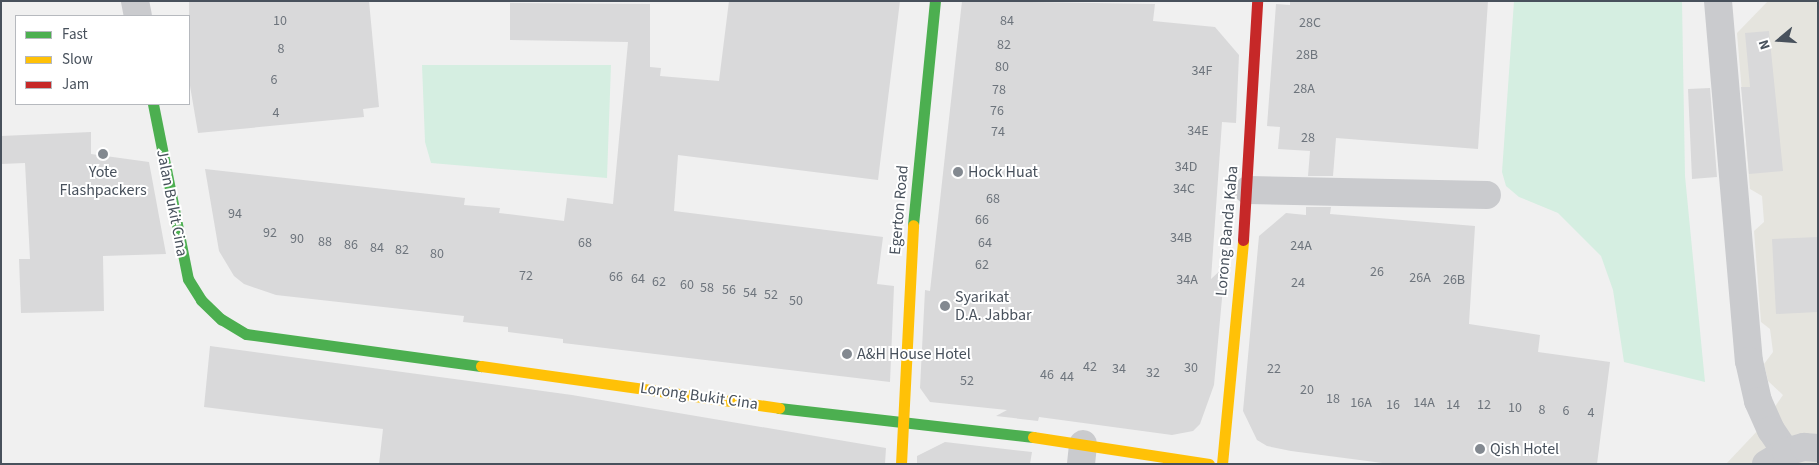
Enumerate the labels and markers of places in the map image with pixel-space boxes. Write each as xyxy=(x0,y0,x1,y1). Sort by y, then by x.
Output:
marker: Yote Flashpackers xyxy=(97,148,109,160)
place label: Yote Flashpackers xyxy=(59,162,147,200)
place label: Hock Huat xyxy=(968,162,1038,182)
marker: Hock Huat xyxy=(952,166,964,178)
place label: Syarikat D.A. Jabbar xyxy=(955,287,1032,325)
marker: Syarikat D.A. Jabbar xyxy=(939,300,951,312)
place label: A&H House Hotel xyxy=(857,344,971,364)
marker: A&H House Hotel xyxy=(841,348,853,360)
place label: Qish Hotel xyxy=(1490,439,1559,459)
marker: Qish Hotel xyxy=(1474,443,1486,455)

